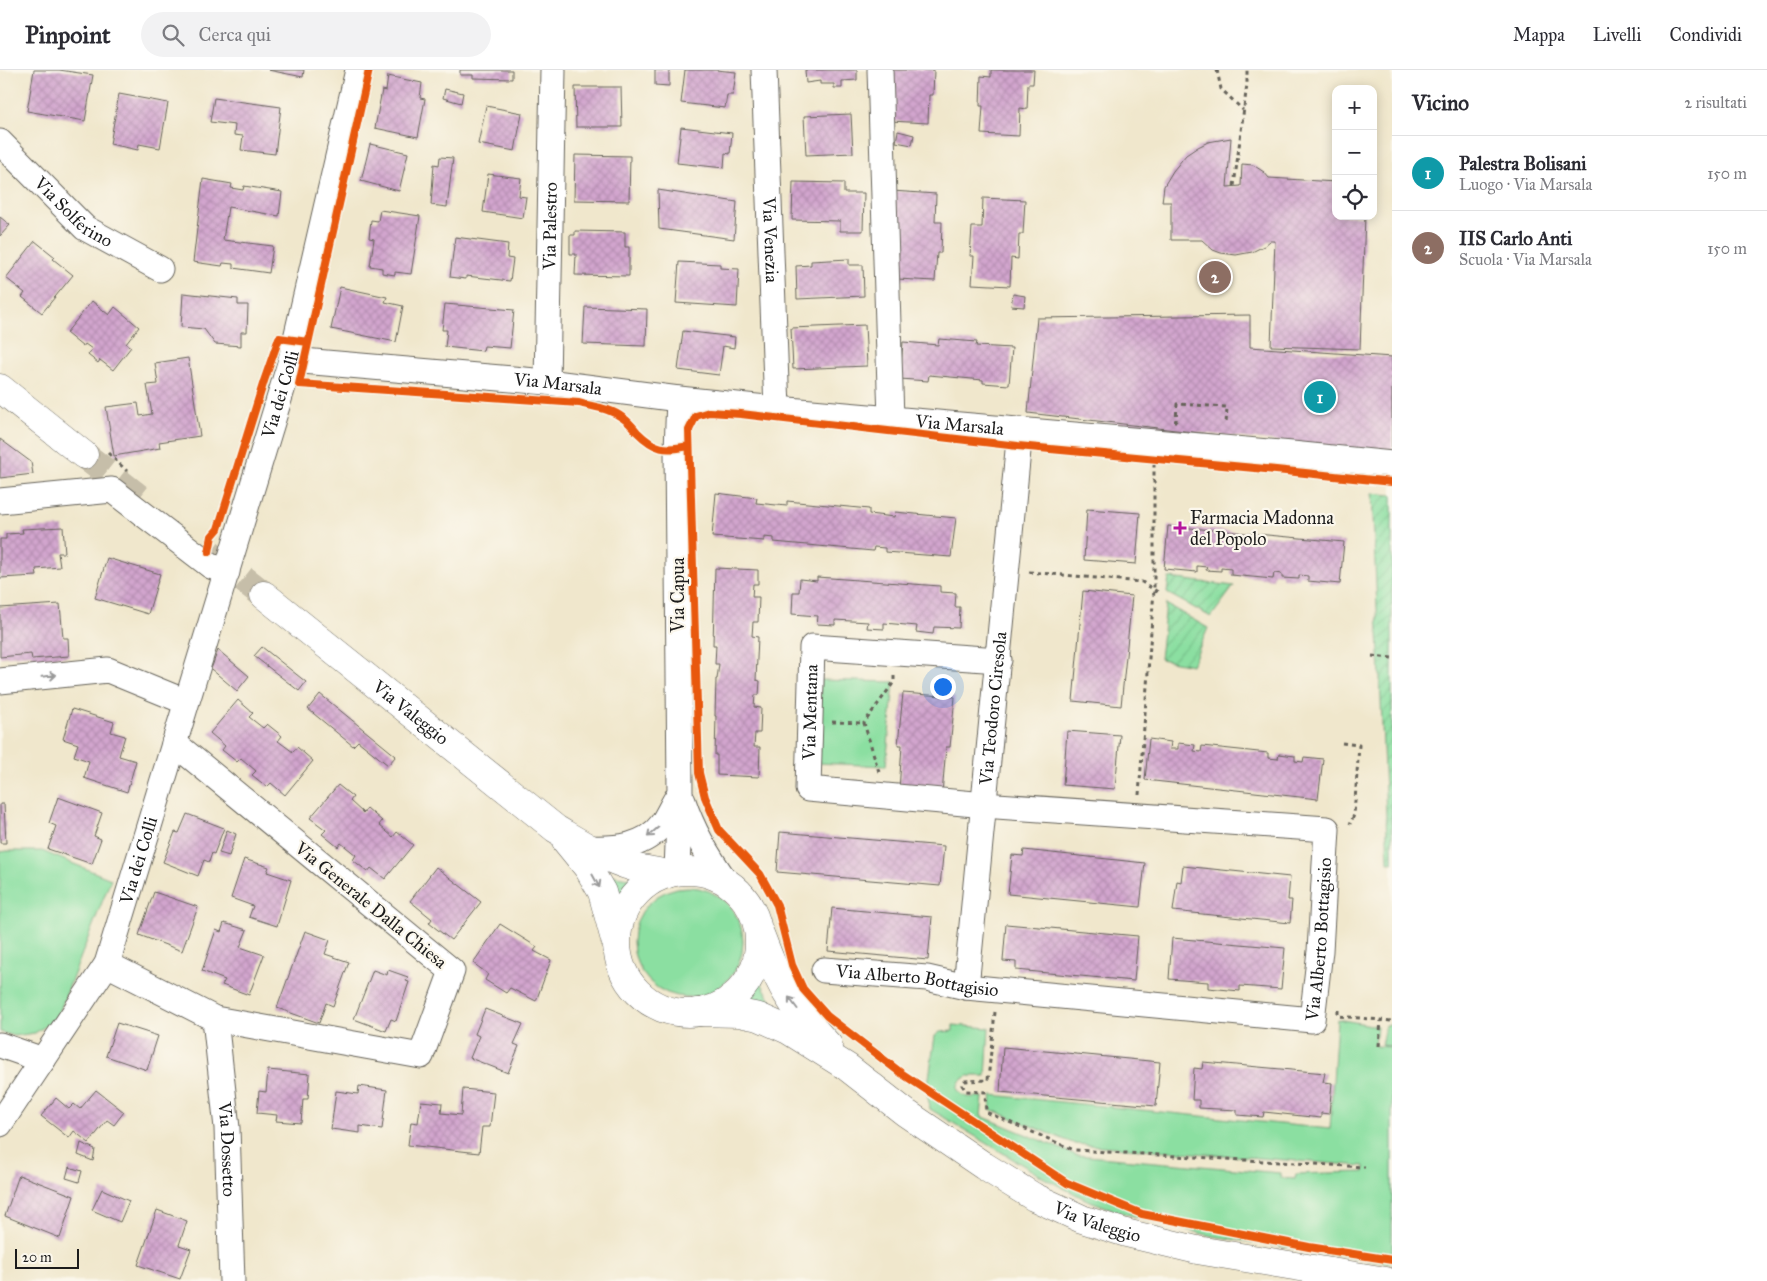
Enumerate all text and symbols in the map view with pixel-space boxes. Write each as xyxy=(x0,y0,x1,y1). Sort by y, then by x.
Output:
search box xyxy=(141,12,491,57)
text: Pinpoint xyxy=(25,20,111,50)
icon: search xyxy=(159,21,187,49)
text: Cerca qui xyxy=(199,23,271,46)
text: Mappa xyxy=(1513,24,1565,46)
text: Livelli xyxy=(1593,24,1641,46)
text: Condividi xyxy=(1669,24,1742,46)
map controls xyxy=(1332,85,1377,220)
button: + xyxy=(1332,85,1377,130)
text: Vicino xyxy=(1412,90,1469,116)
text: 2 risultati xyxy=(1684,93,1747,112)
button: − xyxy=(1332,130,1377,175)
text: Palestra Bolisani xyxy=(1459,152,1586,175)
text: 1 xyxy=(1425,164,1431,183)
text: 150 m xyxy=(1707,164,1747,183)
street label: Via Solferino xyxy=(29,171,116,252)
button: locate xyxy=(1332,175,1377,220)
text: Luogo · Via Marsala xyxy=(1459,175,1592,194)
street label: Via Palestro xyxy=(538,182,562,271)
street label: Via Venezia xyxy=(758,196,783,284)
text: IIS Carlo Anti xyxy=(1459,227,1572,250)
text: 2 xyxy=(1424,239,1432,258)
text: 150 m xyxy=(1707,239,1747,258)
text: Scuola · Via Marsala xyxy=(1459,250,1592,269)
pin: 2 xyxy=(1199,258,1231,296)
street label: Via dei Colli xyxy=(257,348,304,442)
street label: Via Marsala xyxy=(512,368,604,400)
pin: 1 xyxy=(1304,378,1336,416)
street label: Via Marsala xyxy=(914,410,1005,440)
place label: Farmacia Madonna del Popolo xyxy=(1190,507,1334,550)
marker: Farmacia Madonna del Popolo xyxy=(1174,522,1186,534)
street label: Via Capua xyxy=(667,557,689,634)
street label: Via Teodoro Ciresola xyxy=(975,630,1011,787)
street label: Via Mentana xyxy=(798,664,823,761)
one-way arrow xyxy=(40,672,56,681)
your location xyxy=(930,674,956,700)
street label: Via Valeggio xyxy=(368,675,453,750)
street label: Via dei Colli xyxy=(115,814,162,908)
one-way arrow xyxy=(647,826,660,838)
street label: Via Generale Dalla Chiesa xyxy=(290,836,452,973)
street label: Via Alberto Bottagisio xyxy=(1301,857,1336,1023)
one-way arrow xyxy=(592,873,601,888)
street label: Via Alberto Bottagisio xyxy=(834,960,1000,1001)
one-way arrow xyxy=(788,996,798,1010)
street label: Via Dossetto xyxy=(213,1100,240,1197)
street label: Via Valeggio xyxy=(1049,1196,1143,1247)
scale bar xyxy=(15,1246,79,1269)
text: 20 m xyxy=(22,1249,52,1266)

